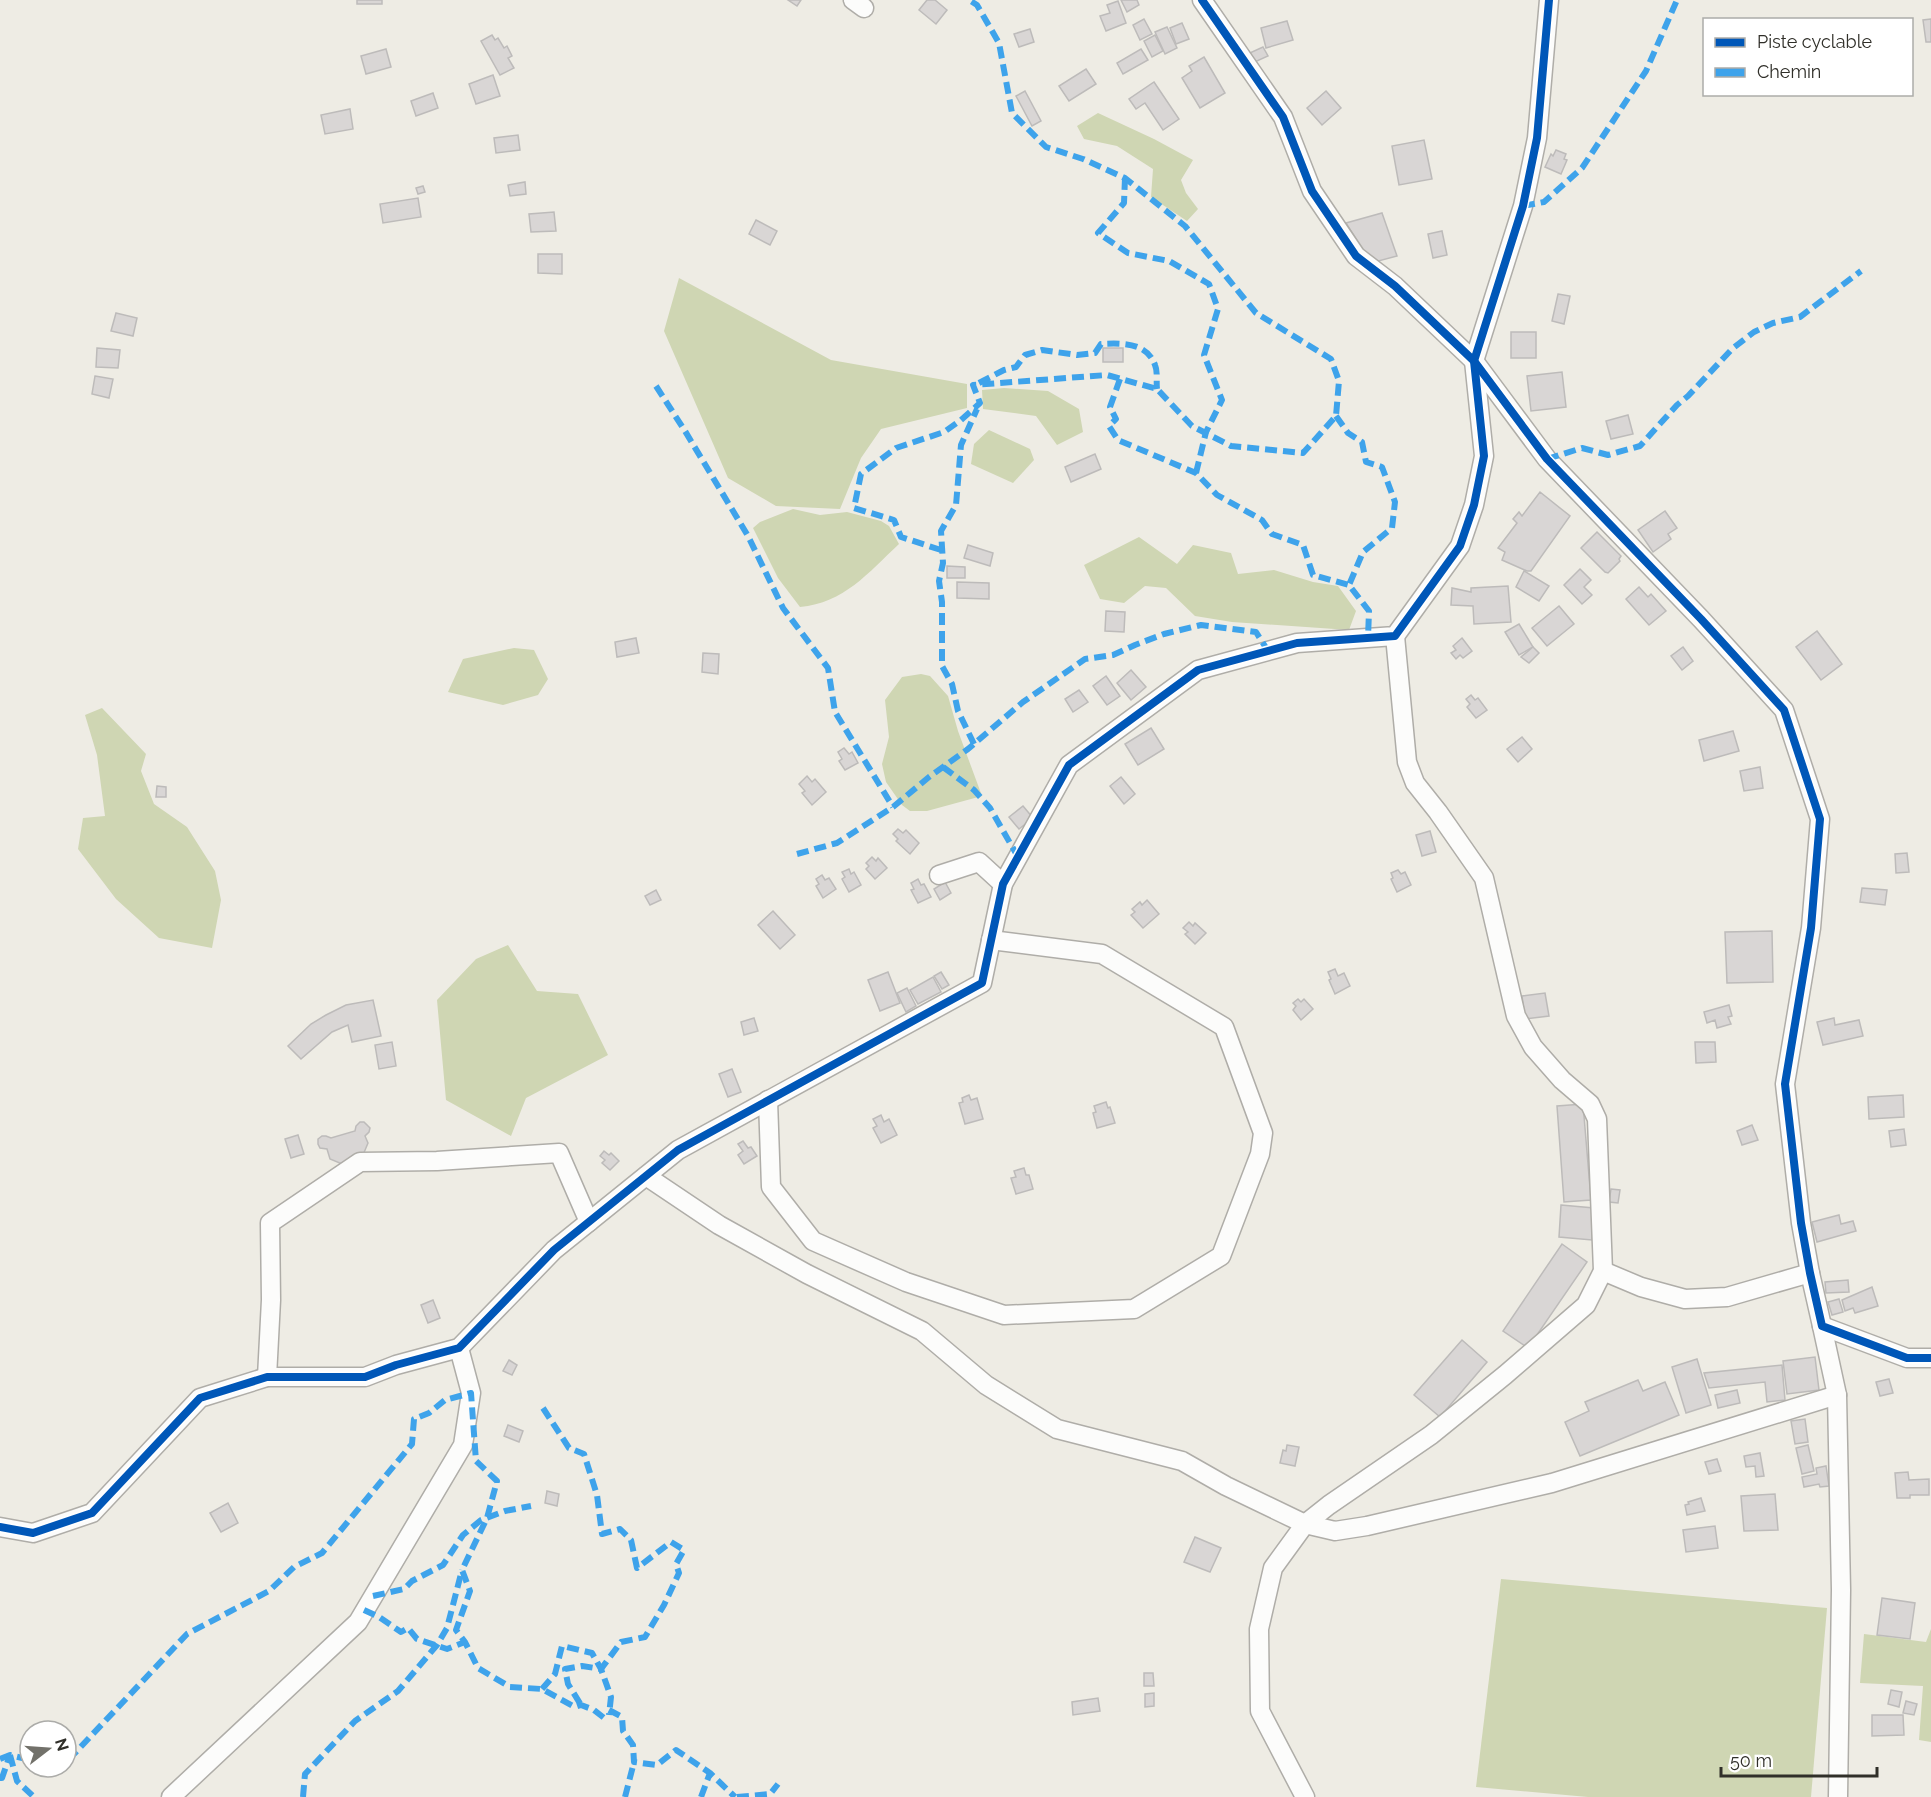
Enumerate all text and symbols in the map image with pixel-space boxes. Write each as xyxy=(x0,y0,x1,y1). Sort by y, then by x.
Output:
legend xyxy=(1703,18,1913,96)
text: Piste cyclable xyxy=(1757,31,1873,52)
text: Chemin xyxy=(1757,61,1821,82)
north arrow xyxy=(18,1719,78,1779)
text: N xyxy=(51,1736,73,1753)
scale bar xyxy=(1721,1740,1877,1778)
text: 50 m xyxy=(1730,1750,1772,1771)

